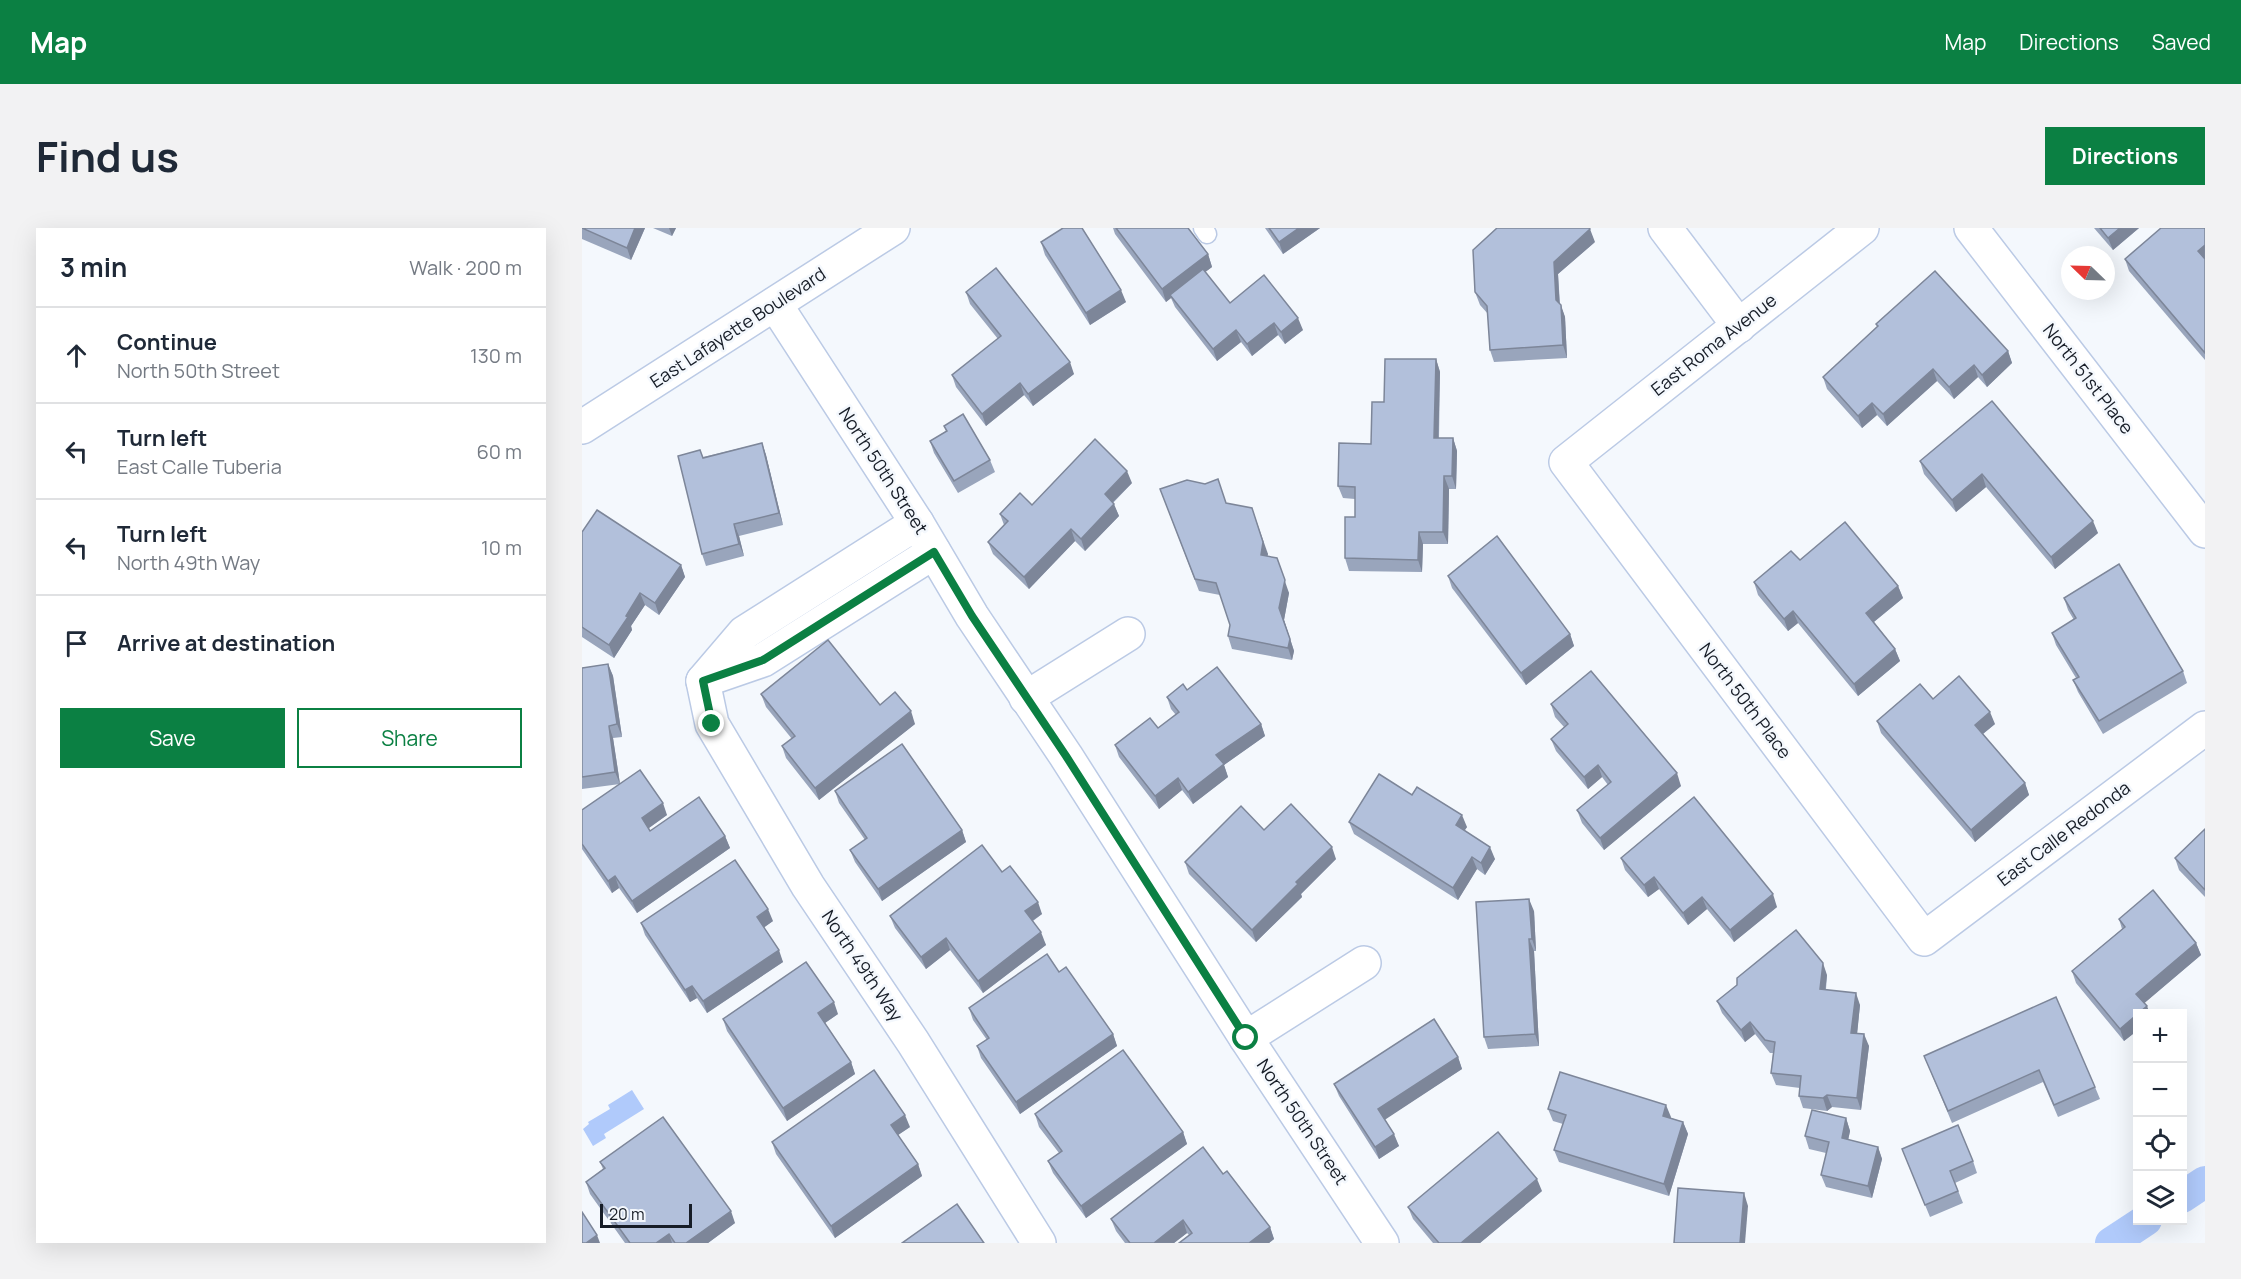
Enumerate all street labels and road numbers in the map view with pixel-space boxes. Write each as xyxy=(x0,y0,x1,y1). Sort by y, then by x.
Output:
street label: East Lafayette Boulevard xyxy=(645,261,830,393)
street label: East Roma Avenue xyxy=(1646,288,1781,401)
street label: North 51st Place xyxy=(2038,318,2139,439)
street label: North 50th Street xyxy=(834,402,934,539)
street label: North 50th Place xyxy=(1694,638,1797,763)
street label: East Calle Redonda xyxy=(1992,775,2135,891)
street label: North 49th Way xyxy=(817,905,909,1026)
street label: North 50th Street xyxy=(1252,1054,1354,1189)

